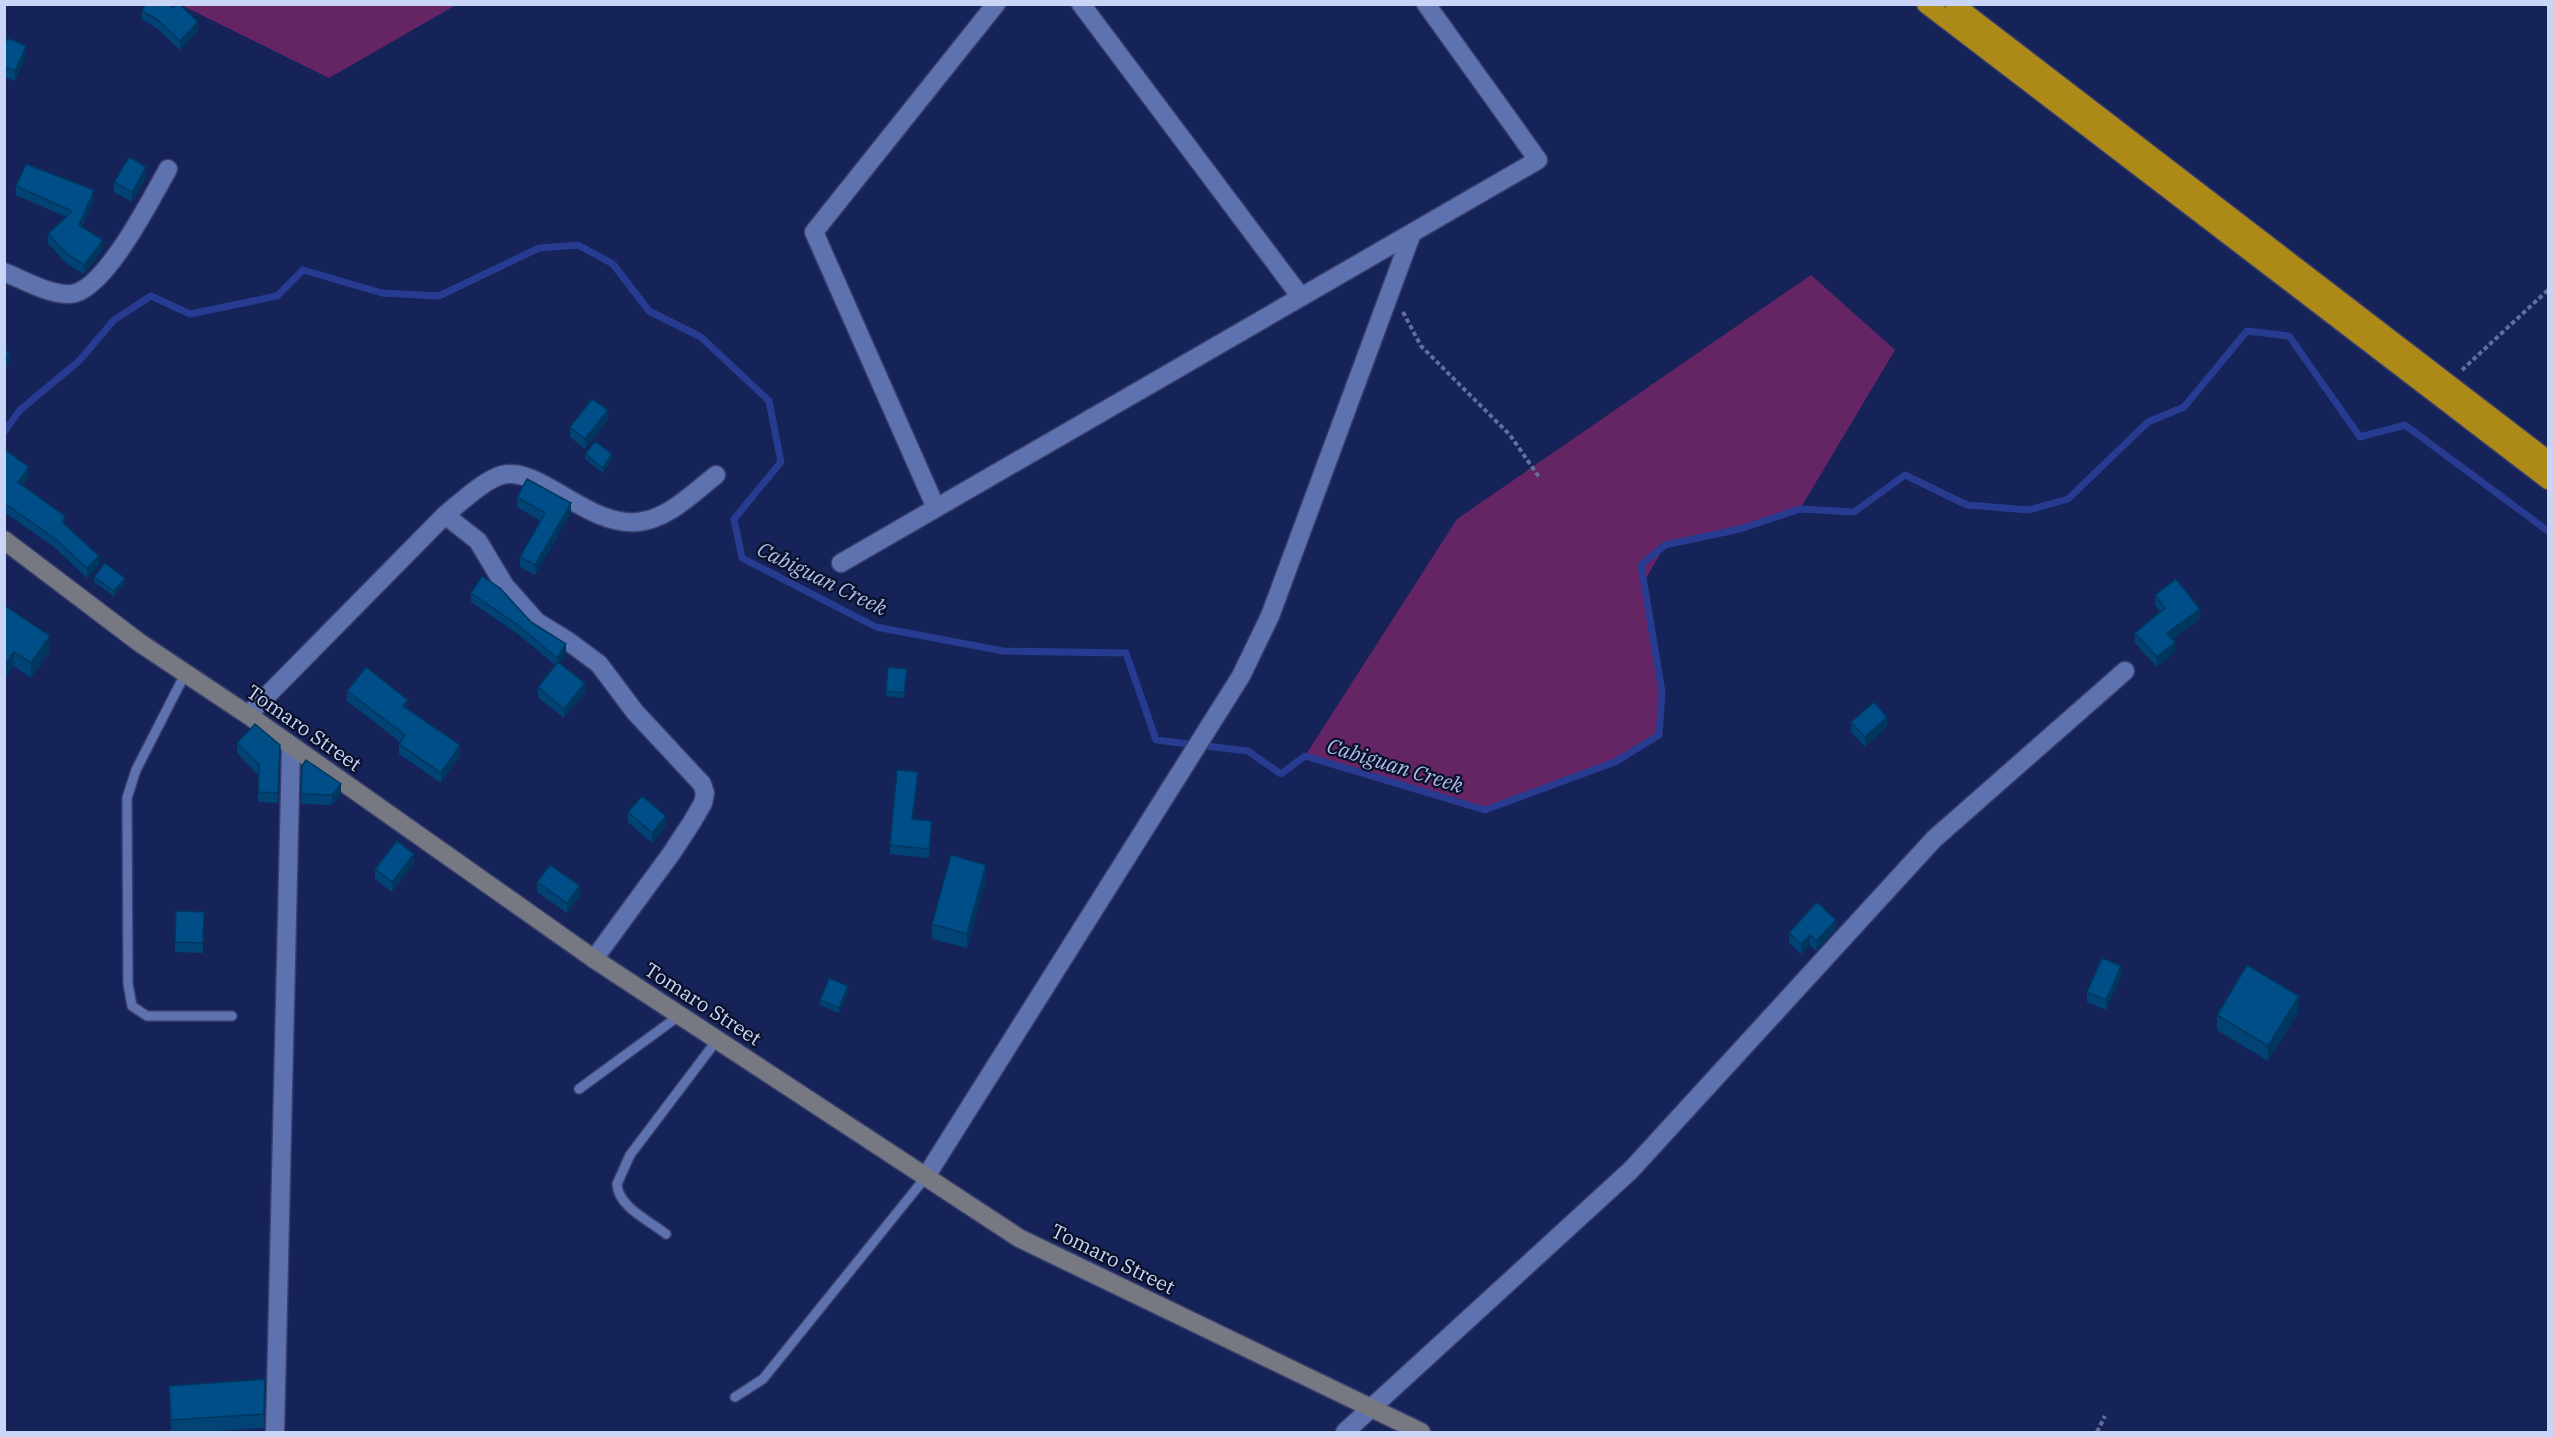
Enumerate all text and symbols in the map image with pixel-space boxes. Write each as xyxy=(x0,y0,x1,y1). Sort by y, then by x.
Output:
water label: Cabiguan Creek xyxy=(753,535,893,622)
street label: Tomaro Street xyxy=(242,678,367,777)
water label: Cabiguan Creek xyxy=(1324,731,1468,799)
street label: Tomaro Street xyxy=(640,956,767,1051)
street label: Tomaro Street xyxy=(1047,1217,1180,1300)

